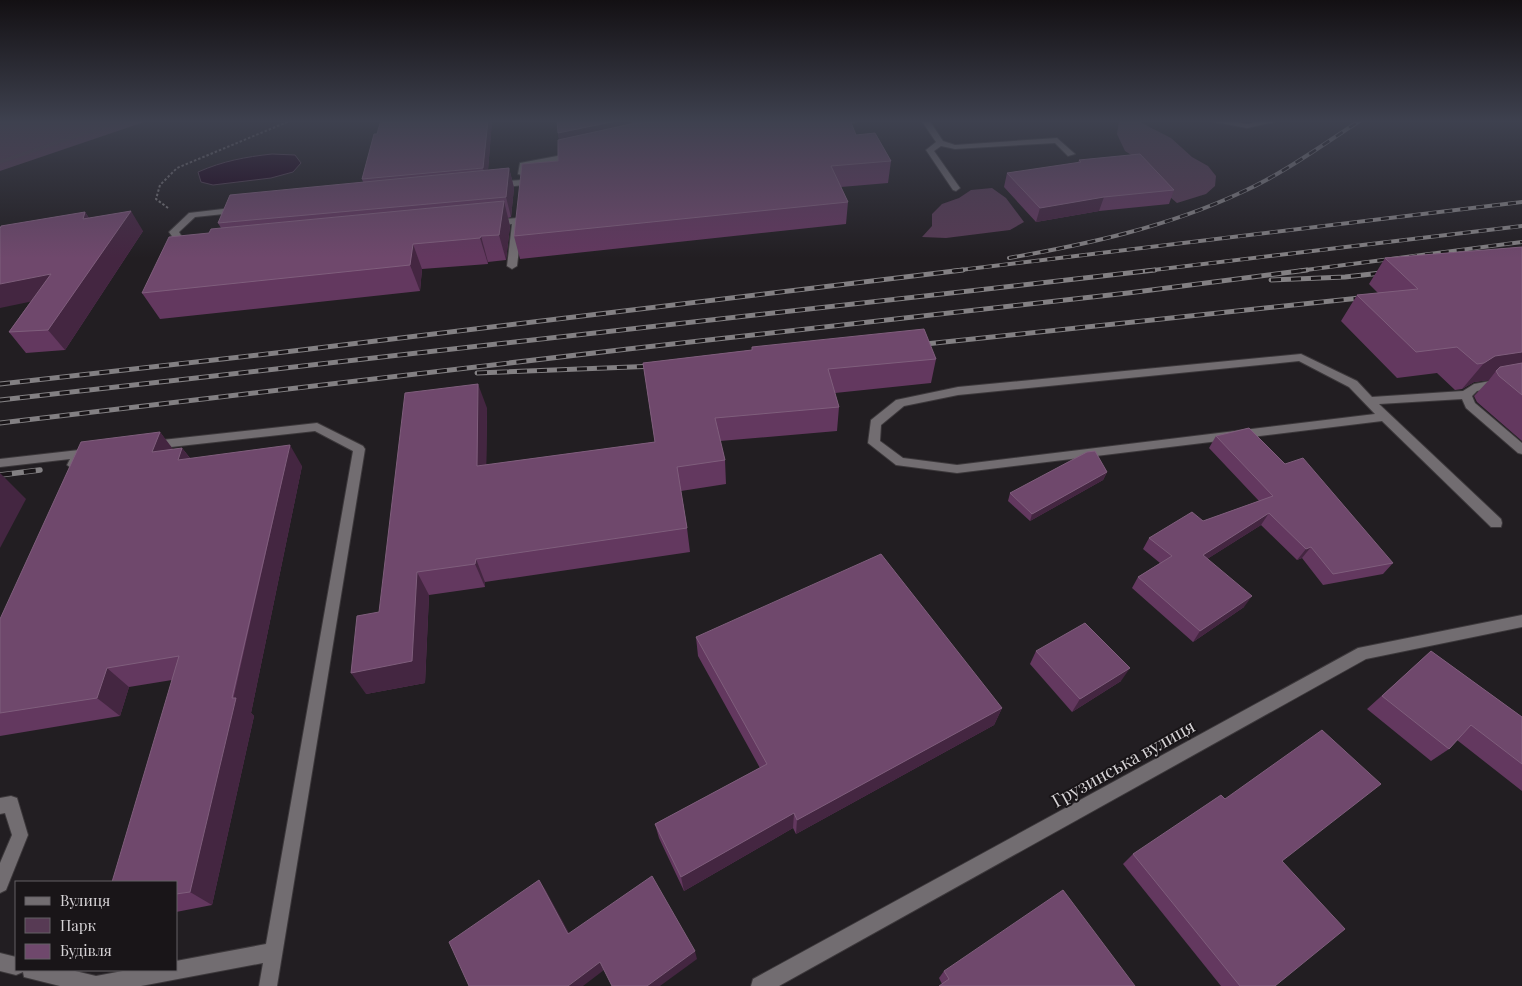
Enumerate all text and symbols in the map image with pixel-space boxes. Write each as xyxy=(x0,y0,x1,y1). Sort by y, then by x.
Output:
street label: Грузинська вулиця xyxy=(1047,713,1199,812)
legend xyxy=(15,881,178,971)
text: Вулиця xyxy=(60,890,110,910)
text: Парк xyxy=(60,915,96,935)
text: Будівля xyxy=(60,940,112,960)

